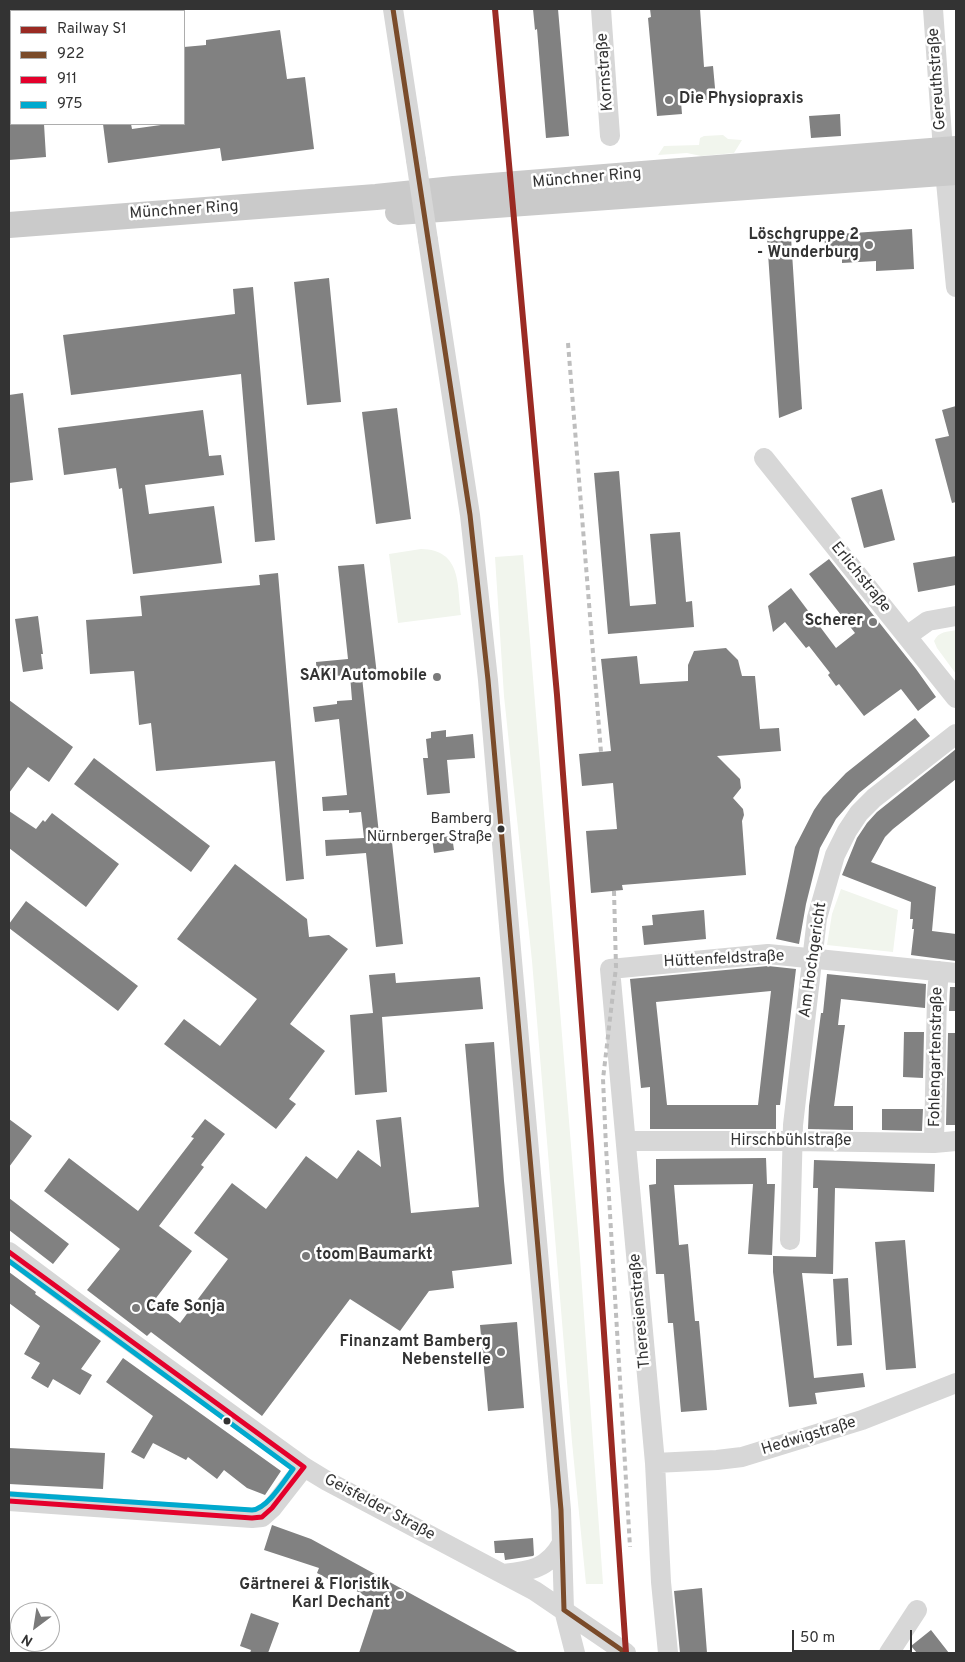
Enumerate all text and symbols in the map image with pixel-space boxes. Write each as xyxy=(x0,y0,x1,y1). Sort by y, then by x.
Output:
legend xyxy=(10,10,185,125)
text: Railway S1 xyxy=(57,20,127,39)
street label: Gereuthstraße xyxy=(925,27,951,131)
street label: Kornstraße xyxy=(594,32,618,112)
text: 922 xyxy=(57,45,84,64)
text: 911 xyxy=(57,70,77,89)
place label: Die Physiopraxis xyxy=(679,90,804,110)
marker: Die Physiopraxis xyxy=(663,94,675,106)
text: 975 xyxy=(57,95,83,114)
street label: Münchner Ring xyxy=(532,165,642,193)
street label: Münchner Ring xyxy=(129,198,239,224)
place label: Löschgruppe 2 - Wunderburg xyxy=(749,226,859,264)
marker: Löschgruppe 2 - Wunderburg xyxy=(863,239,875,251)
street label: Erlichstraße xyxy=(826,539,894,617)
place label: Scherer xyxy=(804,612,863,632)
marker: Scherer xyxy=(867,616,879,628)
place label: SAKI Automobile xyxy=(300,667,427,687)
marker: SAKI Automobile xyxy=(431,671,443,683)
place label: Bamberg Nürnberger Straße xyxy=(367,811,492,846)
marker: Bamberg Nürnberger Straße xyxy=(496,824,506,834)
street label: Am Hochgericht xyxy=(796,901,832,1019)
street label: Hüttenfeldstraße xyxy=(663,947,785,973)
street label: Fohlengartenstraße xyxy=(926,987,948,1127)
street label: Hirschbühlstraße xyxy=(730,1132,852,1152)
place label: toom Baumarkt xyxy=(316,1246,433,1266)
marker: toom Baumarkt xyxy=(300,1250,312,1262)
street label: Theresienstraße xyxy=(626,1253,656,1369)
place label: Cafe Sonja xyxy=(146,1298,225,1318)
marker: Cafe Sonja xyxy=(130,1302,142,1314)
place label: Finanzamt Bamberg Nebenstelle xyxy=(340,1333,491,1371)
marker: Finanzamt Bamberg Nebenstelle xyxy=(495,1346,507,1358)
street label: Hedwigstraße xyxy=(759,1413,859,1461)
unlabelled marker xyxy=(222,1416,232,1426)
street label: Geisfelder Straße xyxy=(320,1471,438,1545)
place label: Gärtnerei & Floristik Karl Dechant xyxy=(239,1576,390,1614)
marker: Gärtnerei & Floristik Karl Dechant xyxy=(394,1589,406,1601)
north arrow xyxy=(10,1602,60,1652)
scale bar xyxy=(795,1620,915,1652)
text: 50 m xyxy=(800,1629,835,1648)
text: N xyxy=(19,1630,36,1649)

